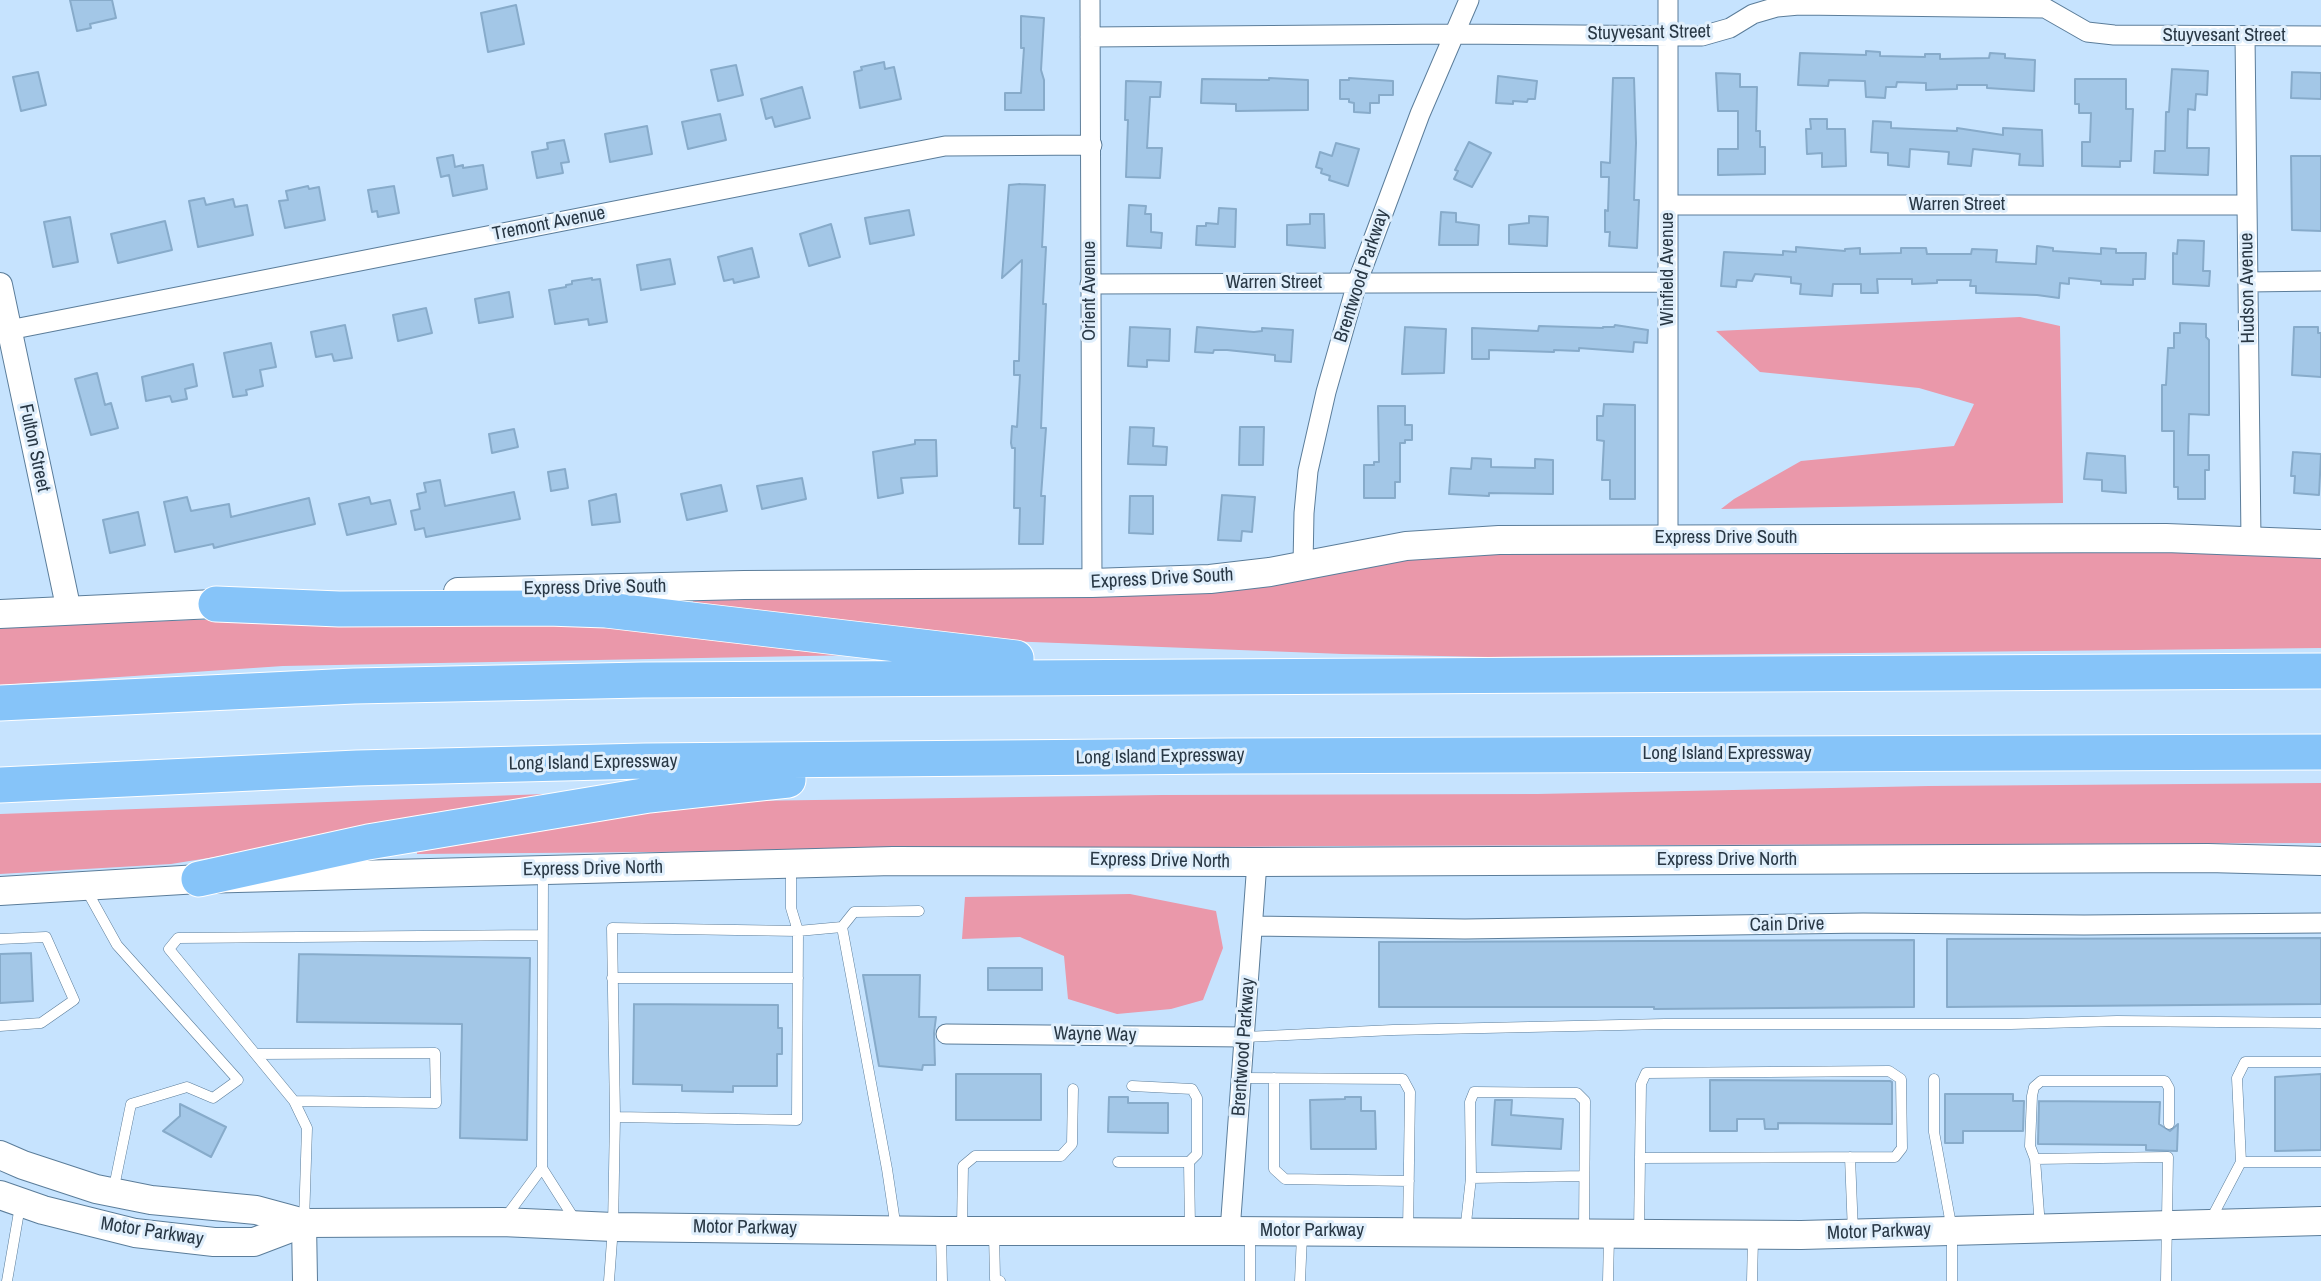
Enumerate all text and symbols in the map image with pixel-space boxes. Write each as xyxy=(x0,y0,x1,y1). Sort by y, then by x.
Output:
street label: Stuyvesant Street xyxy=(1587,21,1711,45)
street label: Stuyvesant Street xyxy=(2163,25,2285,47)
street label: Warren Street xyxy=(1909,194,2005,216)
street label: Tremont Avenue xyxy=(491,202,607,246)
street label: Brentwood Parkway xyxy=(1330,207,1394,345)
street label: Winfield Avenue xyxy=(1657,212,1679,326)
street label: Hudson Avenue xyxy=(2236,233,2260,343)
street label: Orient Avenue xyxy=(1079,241,1101,341)
street label: Warren Street xyxy=(1226,272,1322,294)
street label: Fulton Street xyxy=(14,402,54,494)
street label: Express Drive South xyxy=(1655,527,1797,549)
street label: Express Drive South xyxy=(1090,564,1234,594)
street label: Express Drive South xyxy=(523,575,667,601)
street label: Long Island Expressway xyxy=(1643,743,1811,765)
street label: Long Island Expressway xyxy=(1075,744,1245,770)
street label: Long Island Expressway xyxy=(508,750,678,776)
street label: Express Drive North xyxy=(1090,848,1230,874)
street label: Express Drive North xyxy=(1657,849,1797,871)
street label: Express Drive North xyxy=(523,856,663,882)
street label: Cain Drive xyxy=(1750,913,1824,937)
street label: Brentwood Parkway xyxy=(1228,977,1260,1117)
street label: Wayne Way xyxy=(1053,1023,1137,1047)
street label: Motor Parkway xyxy=(99,1213,205,1251)
street label: Motor Parkway xyxy=(693,1216,797,1240)
street label: Motor Parkway xyxy=(1827,1219,1931,1245)
street label: Motor Parkway xyxy=(1260,1220,1364,1242)

